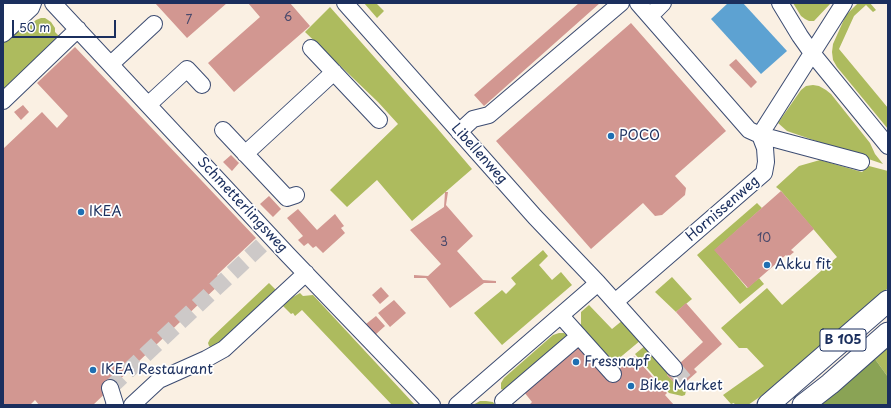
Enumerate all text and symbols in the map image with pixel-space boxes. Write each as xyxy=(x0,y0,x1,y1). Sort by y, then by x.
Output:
house number: 6 xyxy=(284,11,292,25)
scale bar xyxy=(14,12,118,38)
house number: 7 xyxy=(186,14,192,28)
text: 50 m xyxy=(19,18,50,36)
street label: Libellenweg xyxy=(447,120,511,188)
place label: POCO xyxy=(619,128,660,144)
marker: POCO xyxy=(606,131,616,141)
street label: Schmetterlingsweg xyxy=(193,154,291,256)
street label: Hornissenweg xyxy=(683,173,763,245)
place label: IKEA xyxy=(89,204,122,220)
marker: IKEA xyxy=(76,207,86,217)
house number: 10 xyxy=(757,232,771,246)
house number: 3 xyxy=(440,236,448,250)
place label: Akku fit xyxy=(775,257,831,273)
marker: Akku fit xyxy=(762,260,772,270)
road number: B 105 xyxy=(820,329,866,351)
place label: Fressnapf xyxy=(584,354,649,370)
marker: Fressnapf xyxy=(571,357,581,367)
place label: IKEA Restaurant xyxy=(101,362,213,378)
marker: IKEA Restaurant xyxy=(88,365,98,375)
place label: Bike Market xyxy=(639,378,723,394)
marker: Bike Market xyxy=(626,381,636,391)

